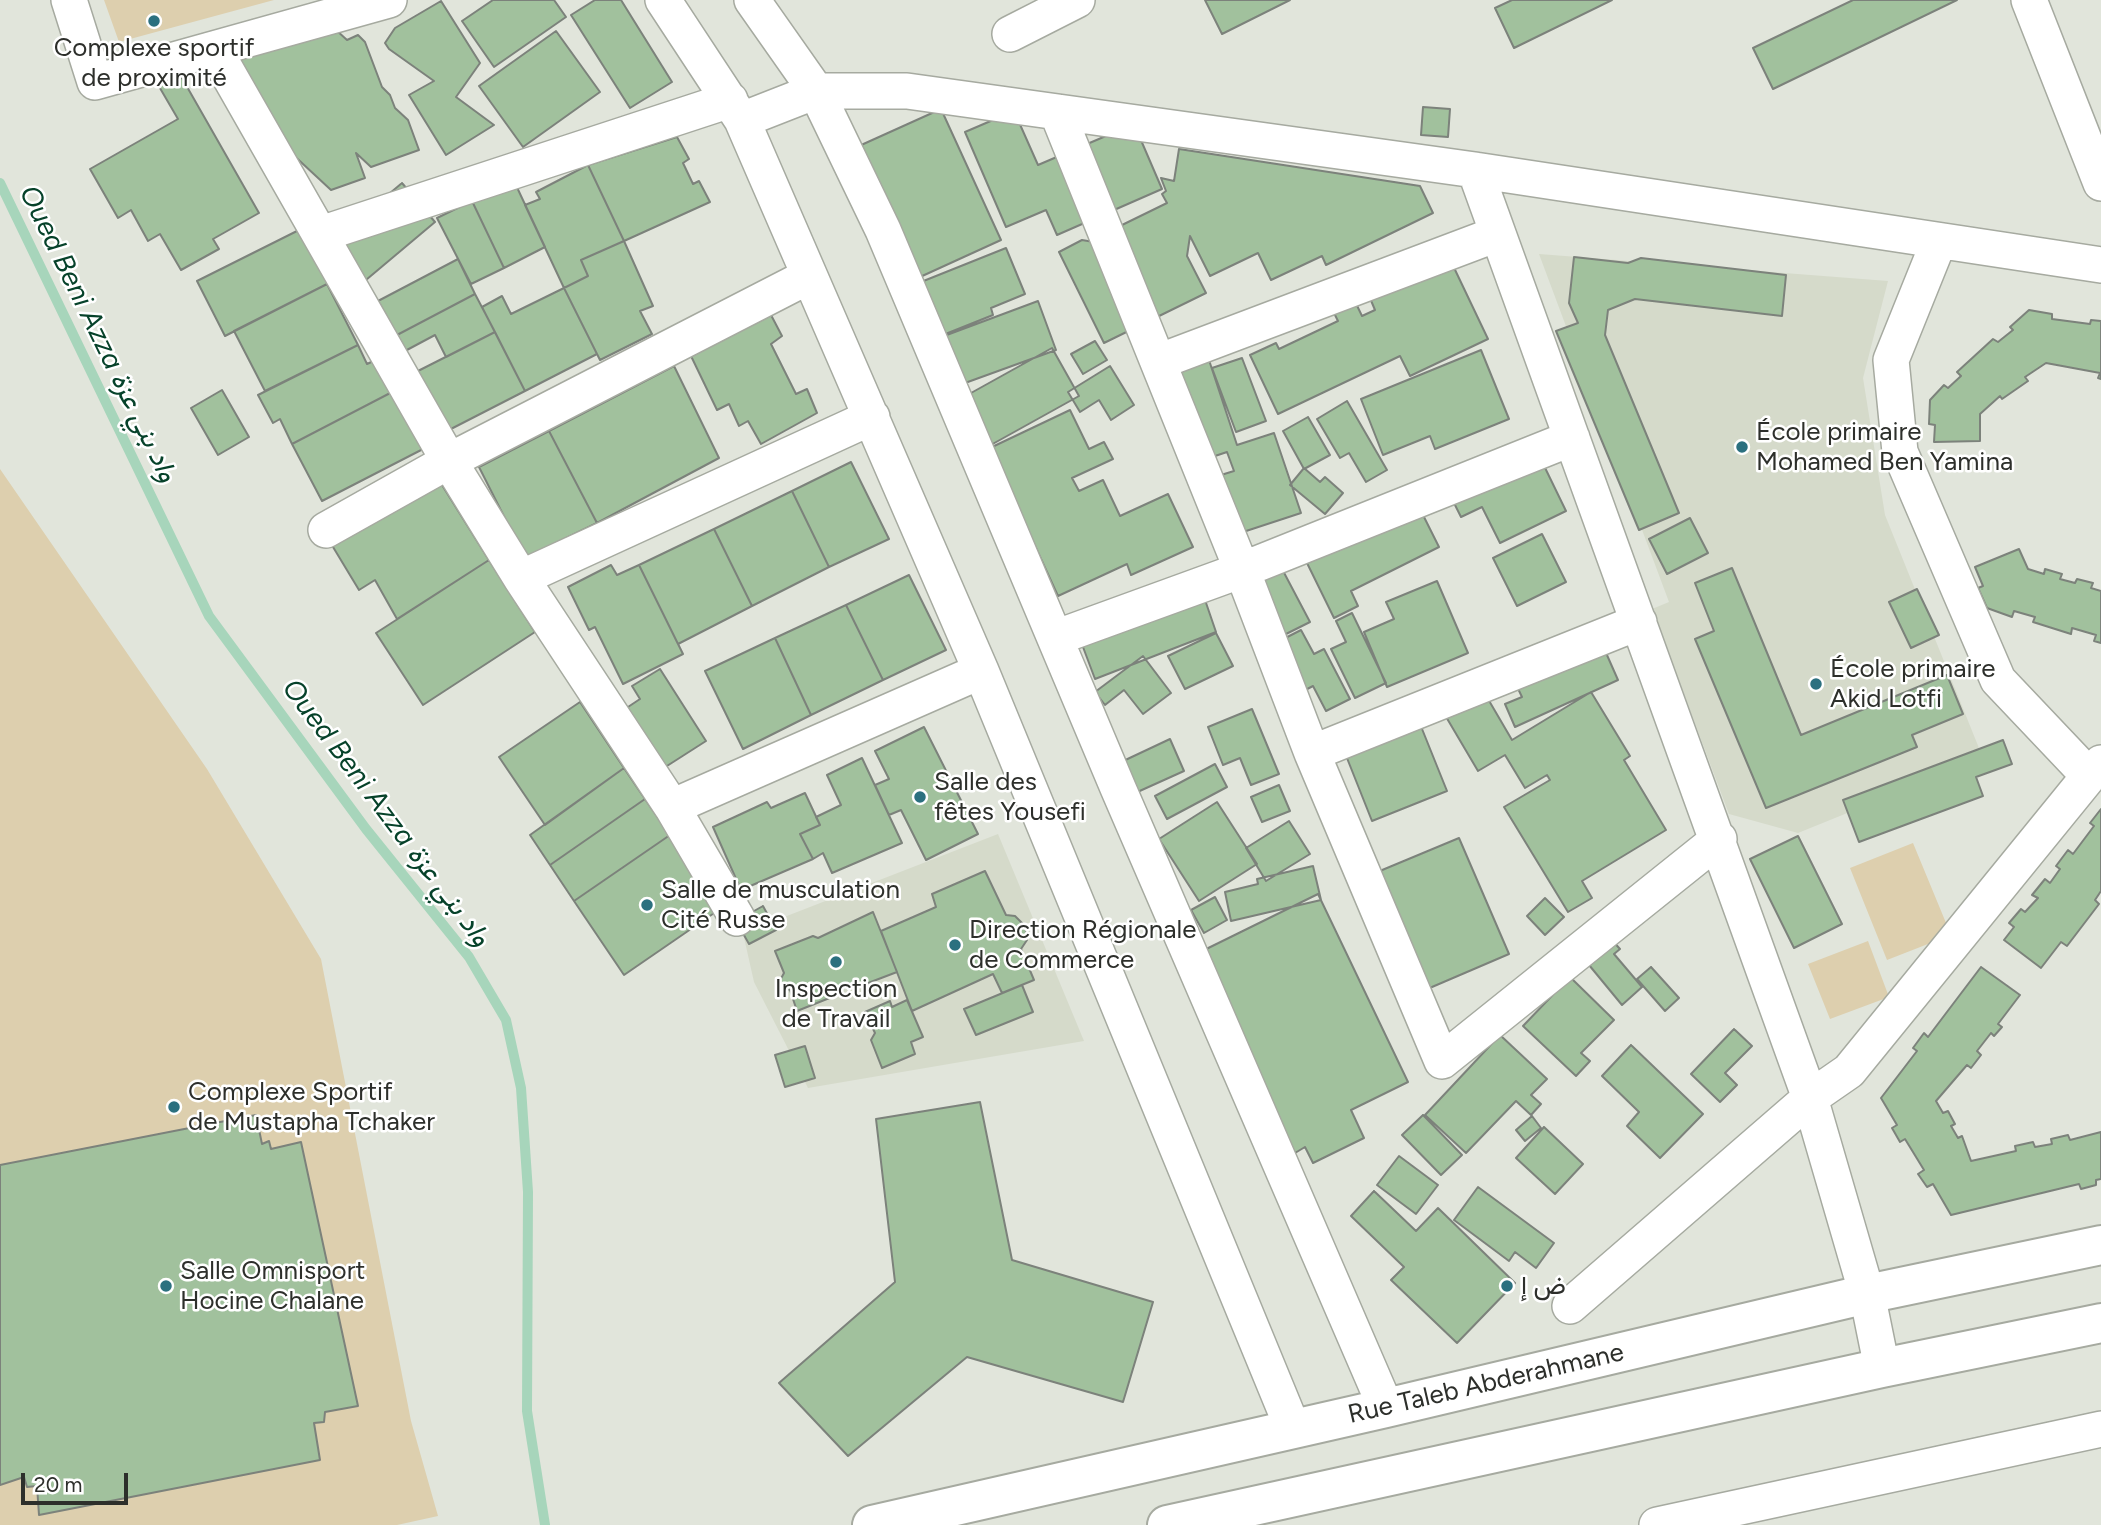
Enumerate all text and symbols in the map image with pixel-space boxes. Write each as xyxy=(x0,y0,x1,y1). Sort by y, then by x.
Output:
marker: Complexe sportif de proximité xyxy=(146,13,162,29)
place label: Complexe sportif de proximité xyxy=(54,32,254,94)
water label: Oued Beni Azza واد بني عزة xyxy=(11,180,185,488)
place label: École primaire Mohamed Ben Yamina xyxy=(1756,416,2013,478)
marker: École primaire Mohamed Ben Yamina xyxy=(1734,439,1750,455)
place label: École primaire Akid Lotfi xyxy=(1830,653,1995,714)
water label: Oued Beni Azza واد بني عزة xyxy=(275,673,497,953)
marker: École primaire Akid Lotfi xyxy=(1808,676,1824,692)
place label: Salle des fêtes Yousefi xyxy=(934,766,1086,828)
marker: Salle des fêtes Yousefi xyxy=(912,789,928,805)
place label: Salle de musculation Cité Russe xyxy=(661,874,900,936)
marker: Salle de musculation Cité Russe xyxy=(639,897,655,913)
place label: Direction Régionale de Commerce xyxy=(969,914,1196,976)
marker: Direction Régionale de Commerce xyxy=(947,937,963,953)
marker: Inspection de Travail xyxy=(828,954,844,970)
place label: Inspection de Travail xyxy=(775,973,897,1034)
place label: Complexe Sportif de Mustapha Tchaker xyxy=(188,1076,435,1138)
marker: Complexe Sportif de Mustapha Tchaker xyxy=(166,1099,182,1115)
place label: Salle Omnisport Hocine Chalane xyxy=(180,1255,365,1316)
place label: ض إ xyxy=(1521,1270,1566,1302)
marker: Salle Omnisport Hocine Chalane xyxy=(158,1278,174,1294)
marker: ض إ xyxy=(1499,1278,1515,1294)
street label: Rue Taleb Abderahmane xyxy=(1345,1337,1627,1431)
scale bar xyxy=(24,1458,131,1502)
text: 20 m xyxy=(34,1472,82,1497)

